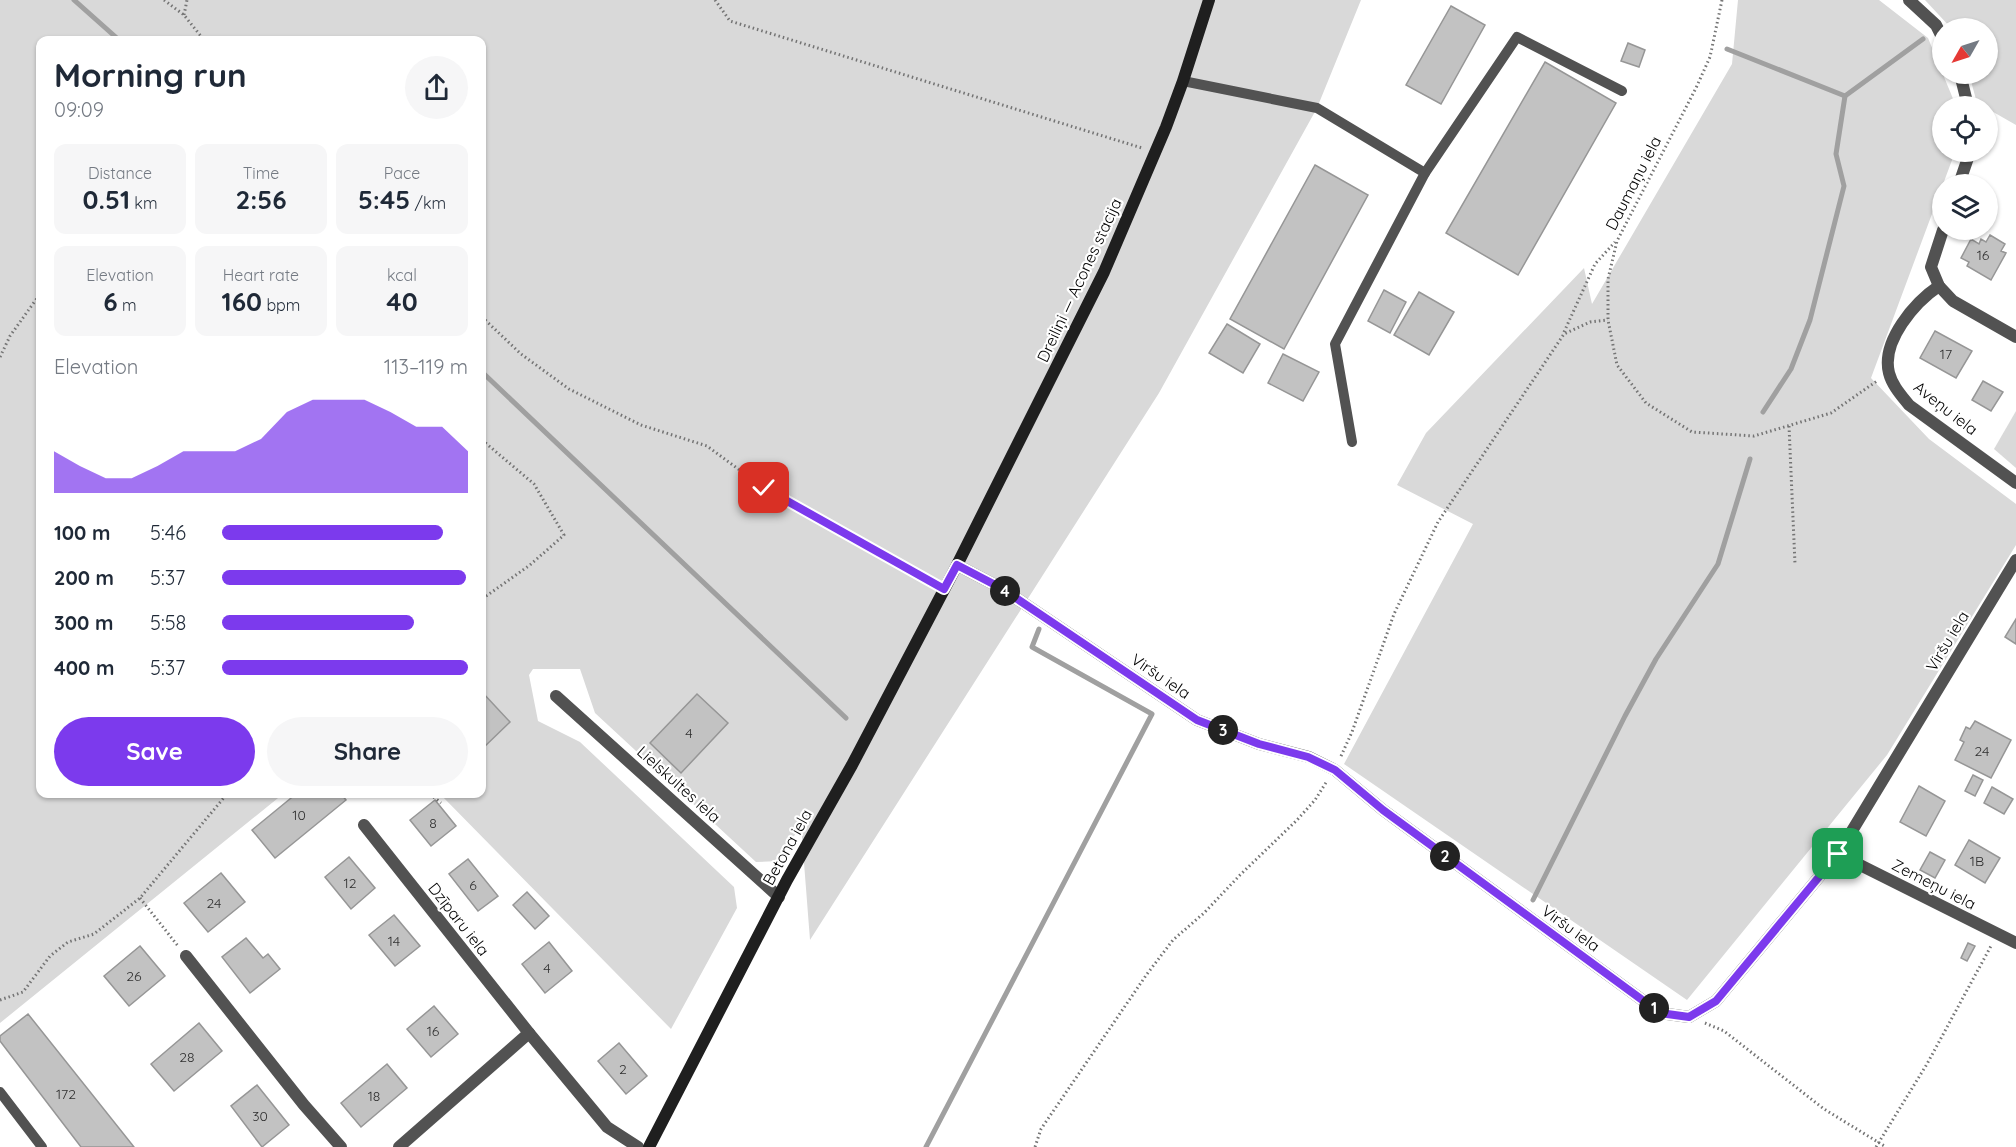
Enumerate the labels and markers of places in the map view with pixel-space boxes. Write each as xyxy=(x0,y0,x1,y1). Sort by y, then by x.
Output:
pin xyxy=(738,462,789,513)
pin: 4 xyxy=(990,576,1020,606)
pin: 3 xyxy=(1208,715,1238,745)
pin xyxy=(1812,828,1863,879)
pin: 2 xyxy=(1430,841,1460,871)
pin: 1 xyxy=(1639,993,1669,1023)

